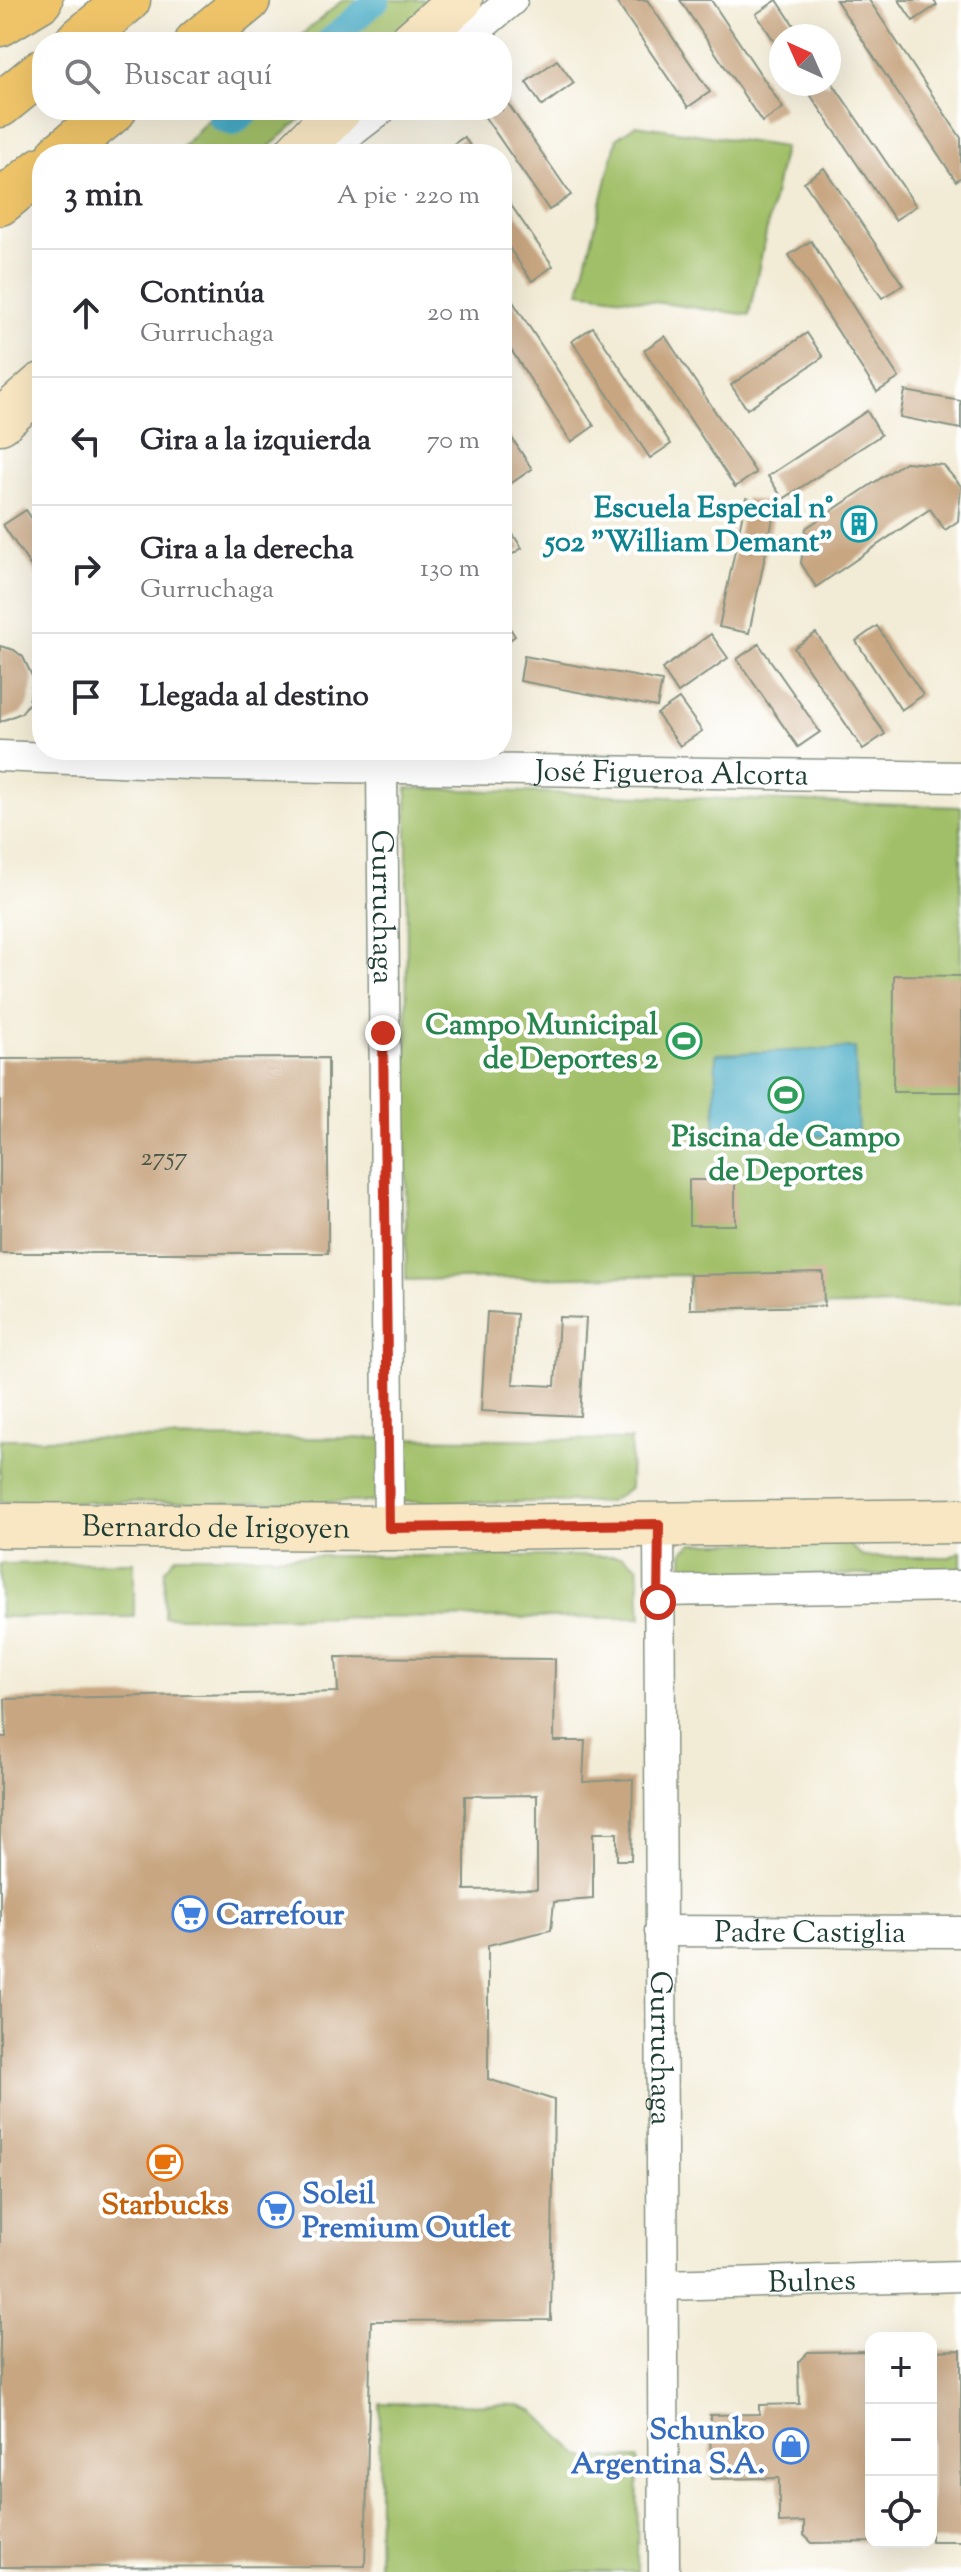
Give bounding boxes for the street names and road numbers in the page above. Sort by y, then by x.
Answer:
street label: José Figueroa Alcorta [533,751,809,799]
street label: Gurruchaga [359,830,403,985]
street label: Bernardo de Irigoyen [81,1507,351,1552]
street label: Padre Castiglia [714,1912,906,1956]
street label: Gurruchaga [637,1971,681,2126]
street label: Bulnes [767,2260,857,2306]

